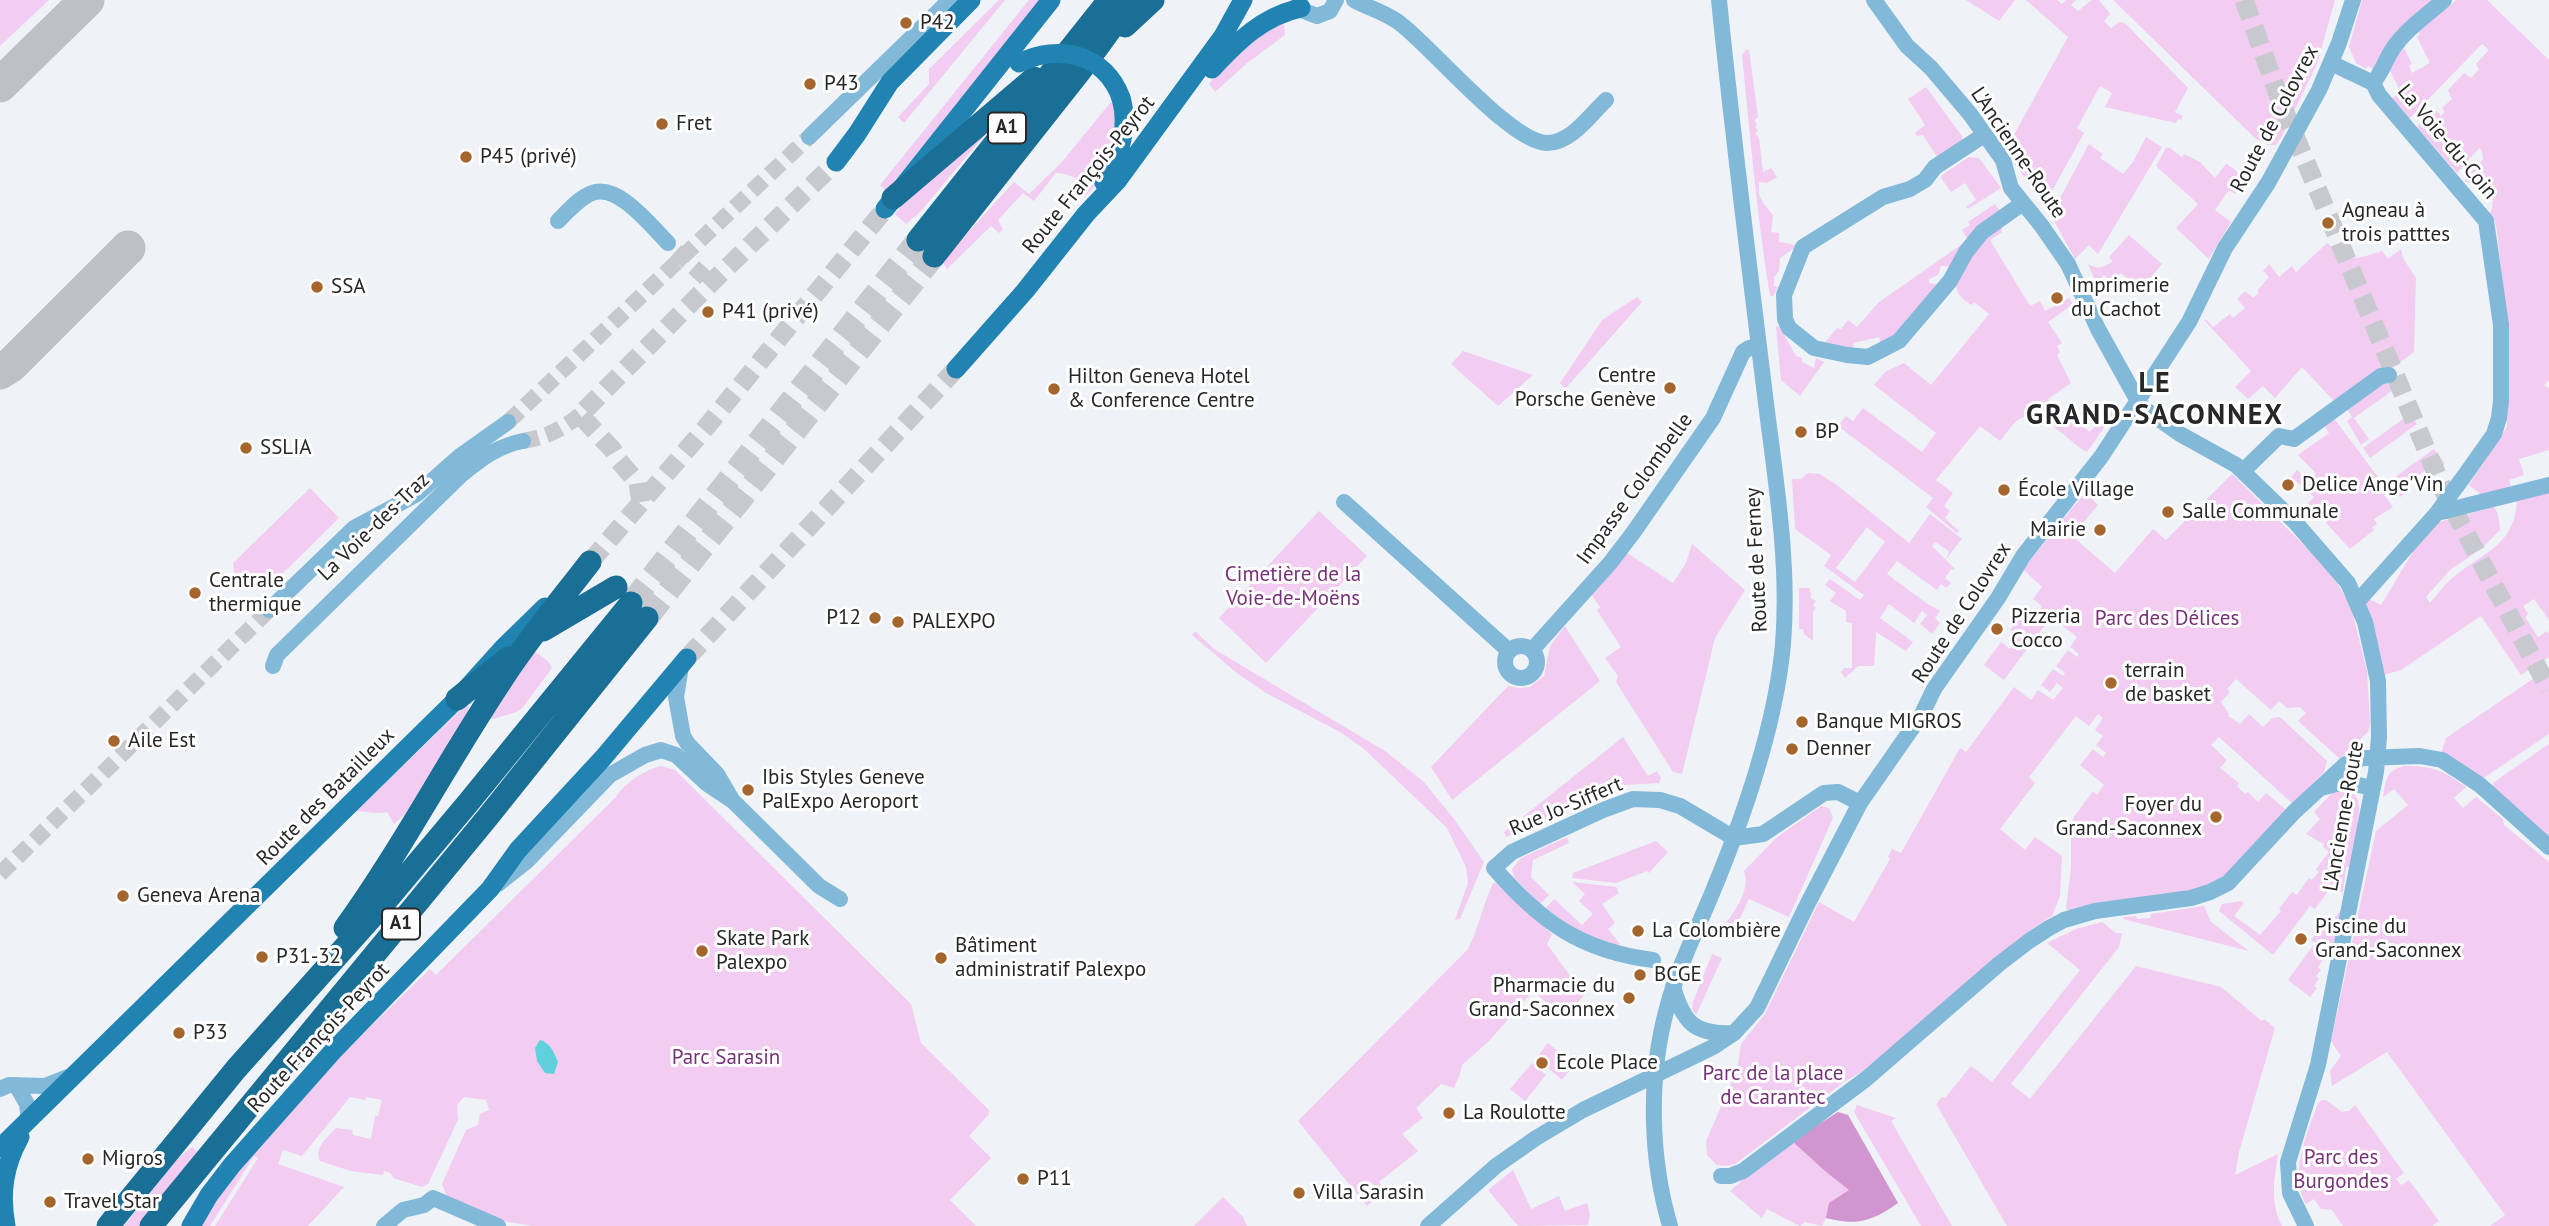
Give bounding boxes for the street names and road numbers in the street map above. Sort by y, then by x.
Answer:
street label: Route de Colovrex [2226,41,2324,197]
street label: La Voie-du-Coin [2392,79,2502,205]
street label: L'Ancienne-Route [1965,83,2071,223]
street label: Route François-Peyrot [1018,91,1160,259]
road number: A1 [988,112,1026,144]
street label: Impasse Colombelle [1572,408,1698,570]
street label: La Voie-des-Traz [313,467,435,587]
street label: Route de Ferney [1741,487,1773,633]
street label: Route de Colovrex [1907,538,2017,688]
street label: Route des Batailleux [252,723,400,871]
street label: L'Ancienne-Route [2318,739,2370,893]
street label: Rue Jo-Siffert [1506,772,1626,842]
road number: A1 [382,908,420,940]
street label: Route François-Peyrot [243,958,395,1118]

